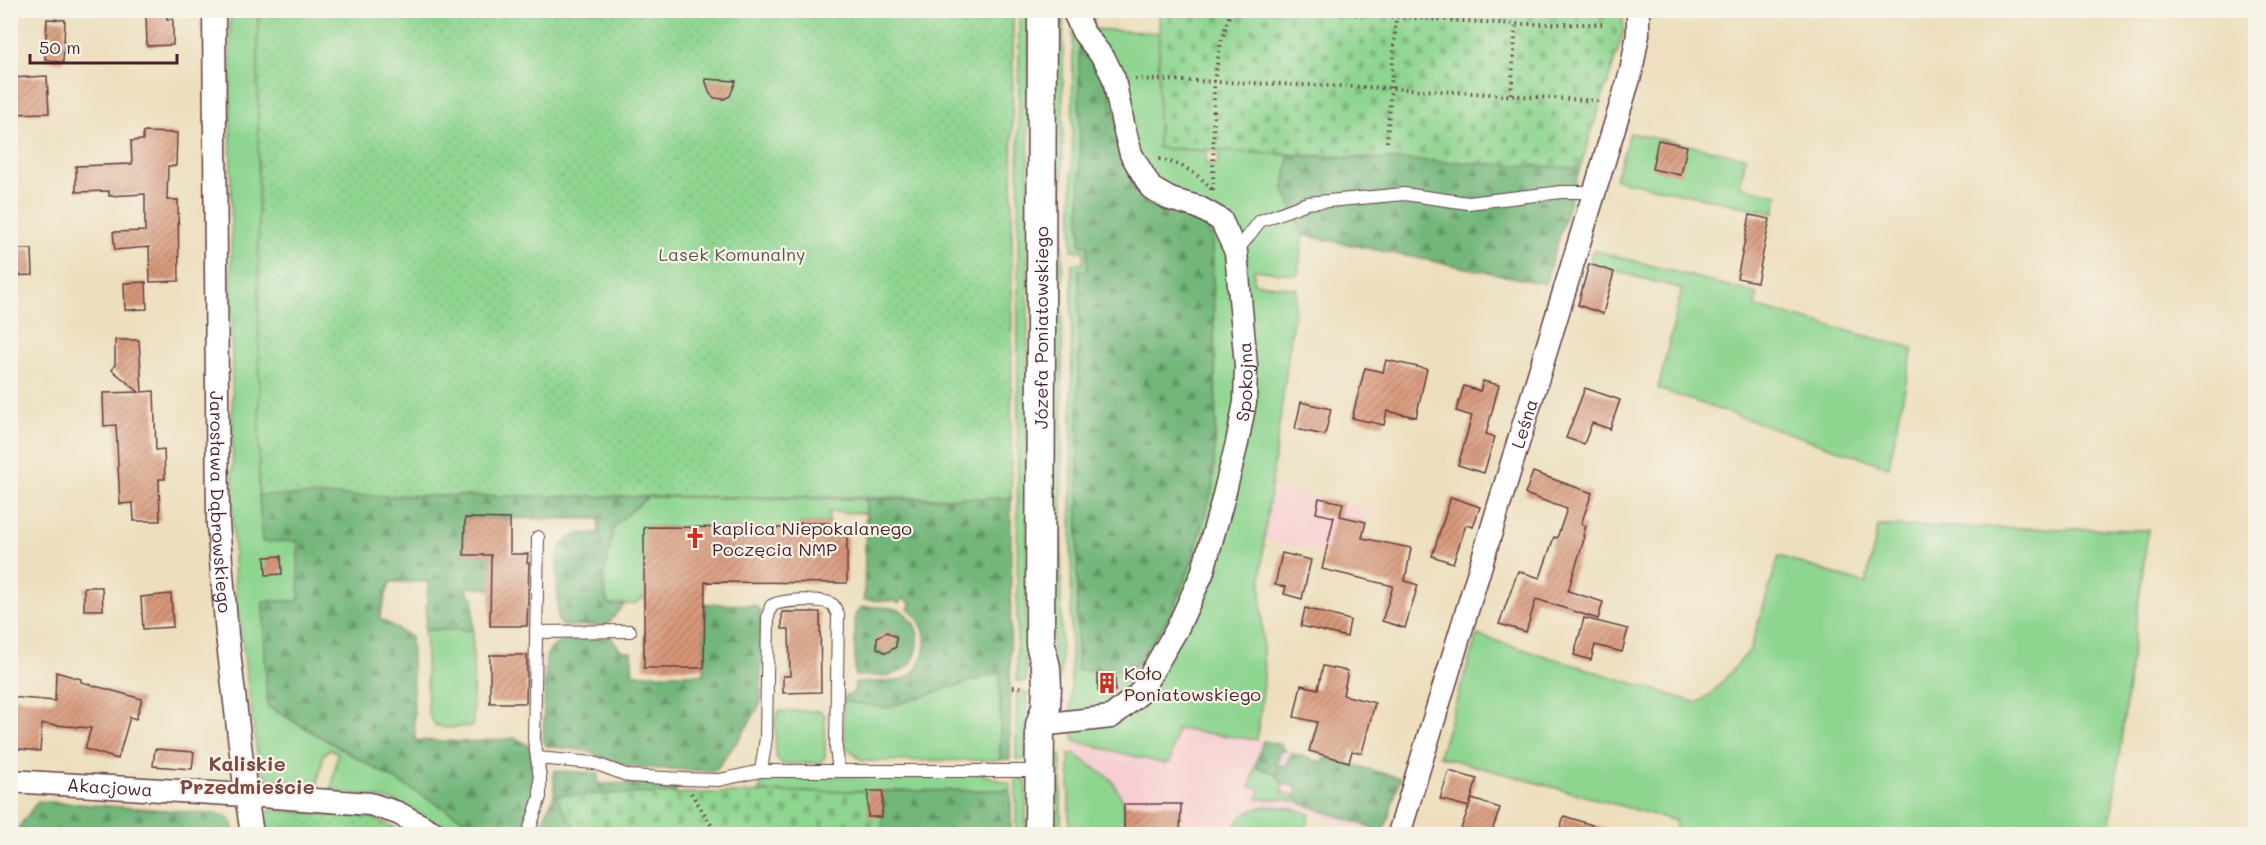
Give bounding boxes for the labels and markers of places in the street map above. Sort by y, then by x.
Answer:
place label: kaplica Niepokalanego Poczęcia NMP [712,516,912,561]
church icon: kaplica Niepokalanego Poczęcia NMP [683,526,707,550]
place label: Koło Poniatowskiego [1124,661,1261,706]
building icon: Koło Poniatowskiego [1095,671,1119,695]

